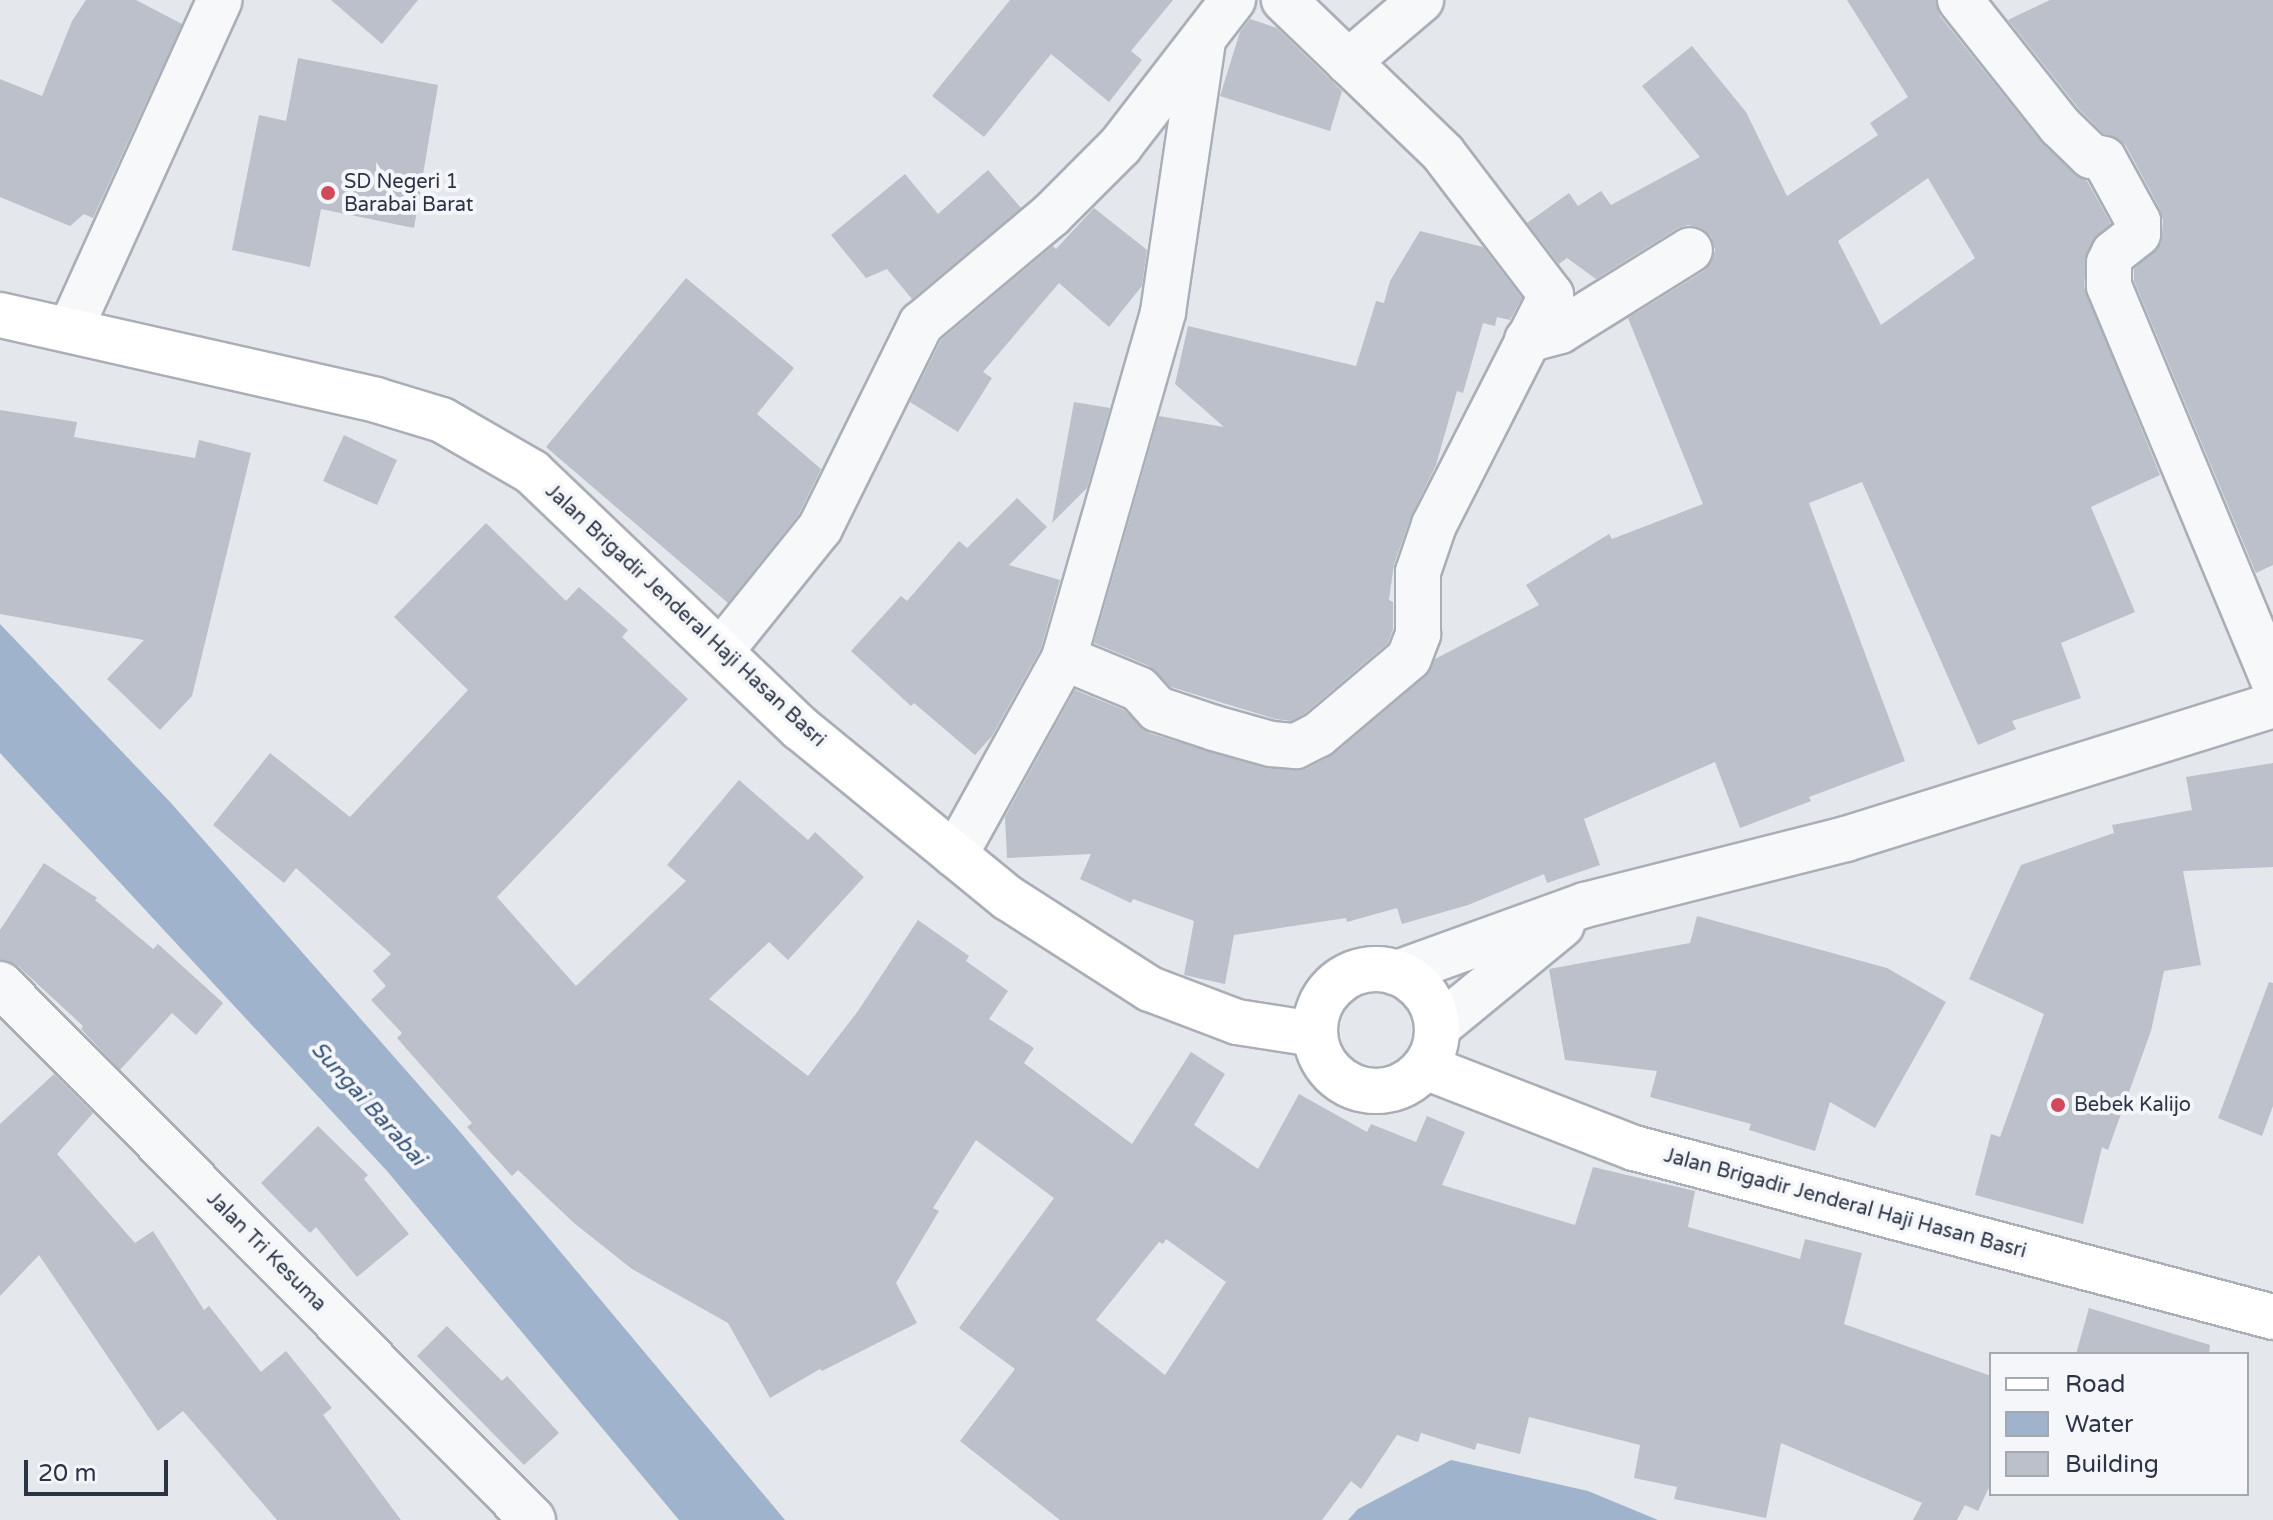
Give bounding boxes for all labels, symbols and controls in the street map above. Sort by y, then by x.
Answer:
place label: SD Negeri 1 Barabai Barat [344,170,473,217]
marker: SD Negeri 1 Barabai Barat [319,184,337,202]
street label: Jalan Brigadir Jenderal Haji Hasan Basri [540,480,830,752]
water label: Sungai Barabai [305,1037,431,1171]
place label: Bebek Kalijo [2074,1093,2191,1117]
marker: Bebek Kalijo [2049,1096,2067,1114]
street label: Jalan Brigadir Jenderal Haji Hasan Basri [1661,1144,2029,1264]
street label: Jalan Tri Kesuma [201,1187,331,1317]
legend [1989,1352,2249,1496]
text: Road [2065,1370,2125,1399]
text: Water [2065,1410,2133,1439]
scale bar [28,1444,172,1494]
text: Building [2065,1450,2159,1479]
text: 20 m [38,1459,96,1488]

